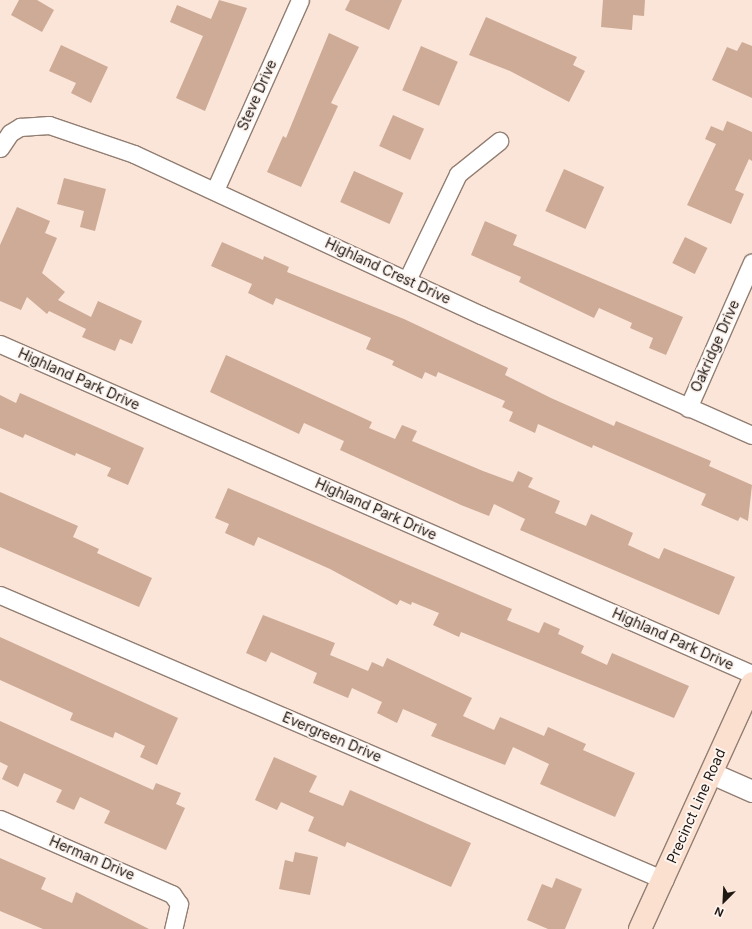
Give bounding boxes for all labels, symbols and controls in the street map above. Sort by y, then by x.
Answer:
street label: Steve Drive [234,57,280,133]
street label: Highland Crest Drive [322,234,454,308]
street label: Oakridge Drive [687,297,743,395]
street label: Highland Park Drive [16,345,142,413]
street label: Highland Park Drive [313,475,439,543]
street label: Highland Park Drive [610,605,736,673]
street label: Evergreen Drive [280,709,384,765]
street label: Precinct Line Road [663,746,729,866]
street label: Herman Drive [47,832,137,884]
north arrow [704,881,744,921]
text: N [712,904,726,920]

